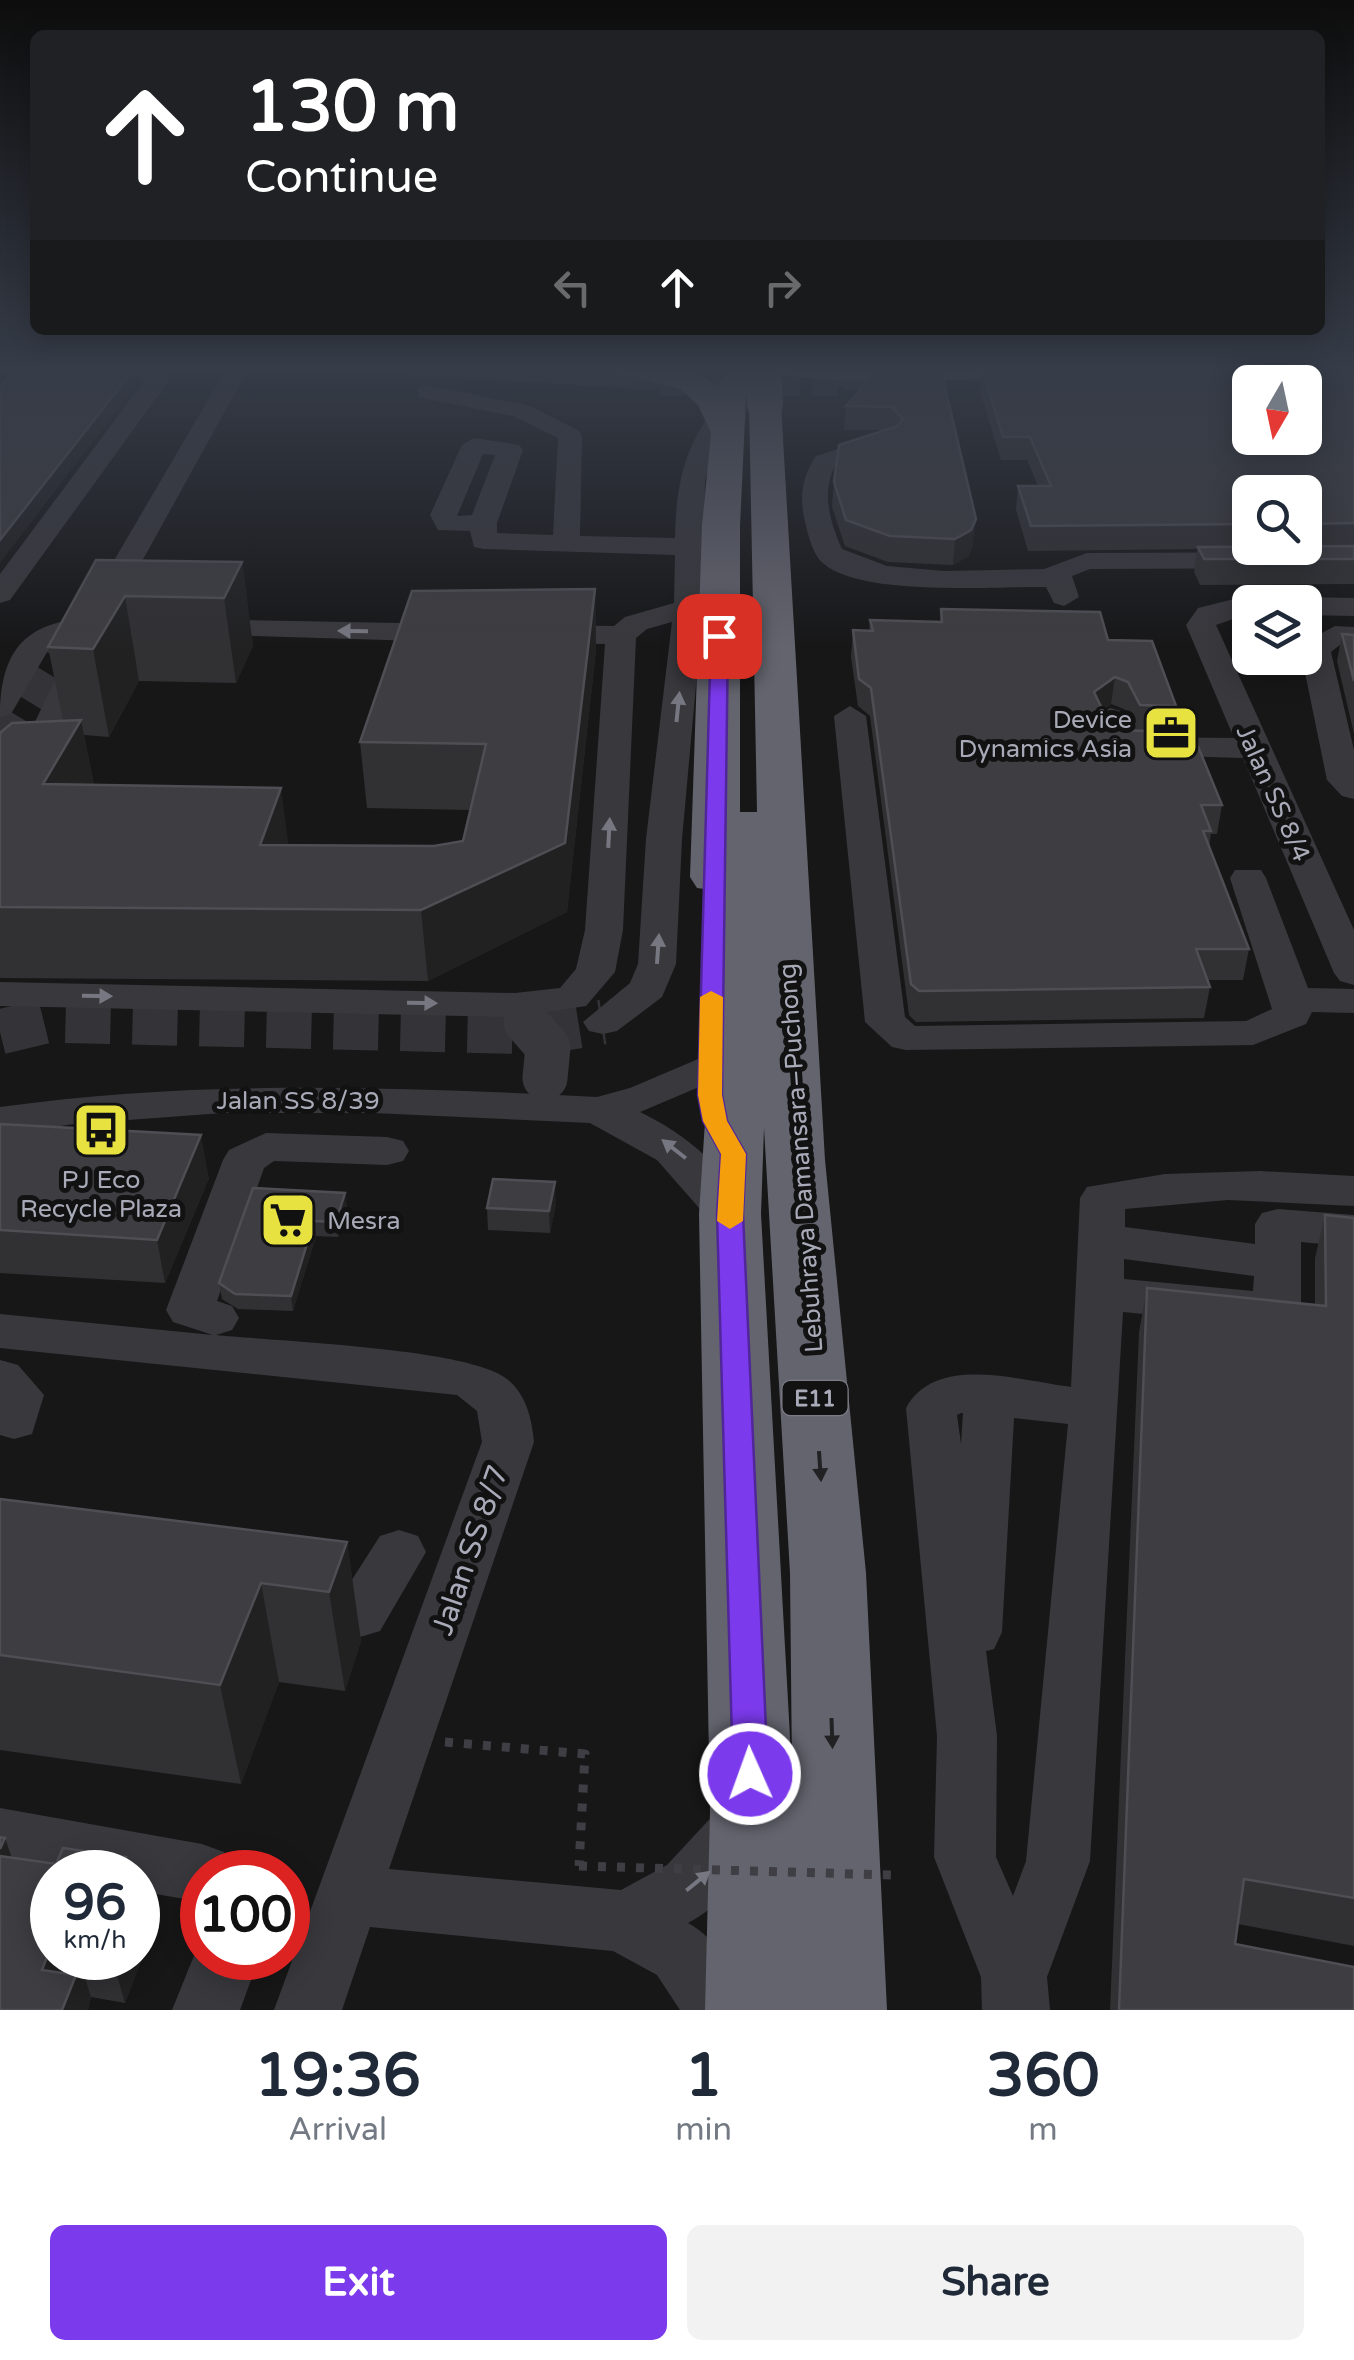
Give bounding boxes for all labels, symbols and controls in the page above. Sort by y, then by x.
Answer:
text: 130 m [245,66,459,150]
icon: ahead [80,70,210,200]
text: Continue [245,151,438,205]
icon: left [545,260,600,315]
icon: ahead [650,260,705,315]
icon: right [755,260,810,315]
north arrow [1232,365,1322,455]
map controls [1232,365,1322,675]
button: search [1232,475,1322,565]
button: layers [1232,585,1322,675]
pin [677,594,762,679]
icon: arrive [692,609,747,664]
one-way arrow [337,623,369,639]
one-way arrow [670,691,686,722]
office icon: Device Dynamics Asia [1141,703,1201,763]
place label: Device Dynamics Asia [959,705,1132,764]
street label: Jalan SS 8/4 [1230,721,1316,866]
one-way arrow [601,816,617,848]
one-way arrow [650,932,666,964]
street label: Lebuhraya Damansara–Puchong [772,962,830,1354]
one-way arrow [82,988,114,1004]
one-way arrow [407,996,439,1012]
street label: Jalan SS 8/39 [216,1086,380,1116]
bus stop icon: PJ Eco Recycle Plaza [71,1100,131,1160]
one-way arrow [661,1139,686,1160]
place label: PJ Eco Recycle Plaza [20,1165,182,1224]
supermarket icon: Mesra [258,1190,318,1250]
place label: Mesra [327,1206,401,1236]
road number: E11 [782,1381,848,1415]
one-way arrow [813,1451,829,1482]
street label: Jalan SS 8/7 [424,1460,517,1640]
one-way arrow [825,1718,841,1750]
position arrow [698,1722,802,1826]
speed limit sign: 100 [180,1850,310,1980]
one-way arrow [685,1871,711,1892]
text: 96 [64,1873,126,1933]
text: km/h [64,1925,126,1955]
text: 19:36 [254,2040,421,2112]
text: 1 [685,2040,722,2112]
text: 360 [986,2040,1100,2112]
text: Arrival [288,2111,387,2149]
text: min [675,2111,732,2149]
text: m [1028,2111,1058,2149]
button: Exit [50,2225,667,2340]
button: Share [687,2225,1304,2340]

